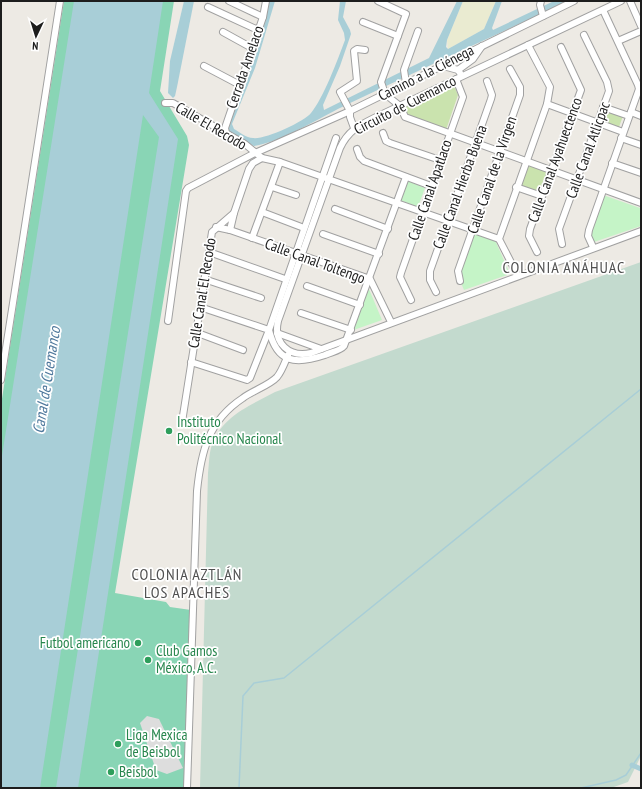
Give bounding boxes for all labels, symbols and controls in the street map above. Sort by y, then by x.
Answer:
north arrow [16,16,56,56]
street label: Cerrada Amelaco [222,23,268,111]
text: N [32,39,39,53]
street label: Camino a la Ciénega [375,40,477,105]
street label: Circuito de Cuemanco [350,71,459,138]
street label: Calle Canal Ayahuectenco [523,95,586,225]
street label: Calle El Recodo [172,97,250,154]
street label: Calle Canal Atlicpac [561,98,614,201]
street label: Calle Canal de la Virgen [463,114,520,236]
street label: Calle Canal Hierba Buena [428,122,491,251]
street label: Calle Canal Apatlaco [403,137,456,243]
street label: Calle Canal Toltengo [262,234,368,287]
street label: Calle Canal El Recodo [183,236,220,349]
district label: COLONIA ANÁHUAC [503,257,625,277]
water label: Canal de Cuemanco [28,324,64,435]
place label: Instituto Politécnico Nacional [177,412,282,448]
marker: Instituto Politécnico Nacional [164,426,174,436]
district label: COLONIA AZTLÁN LOS APACHES [132,564,242,602]
place label: Futbol americano [40,633,130,652]
marker: Futbol americano [133,638,143,648]
place label: Club Gamos México, A.C. [156,641,217,677]
marker: Club Gamos México, A.C. [143,655,153,665]
place label: Liga Mexica de Beisbol [126,725,187,761]
marker: Liga Mexica de Beisbol [113,739,123,749]
place label: Beisbol [119,762,158,781]
marker: Beisbol [106,767,116,777]

